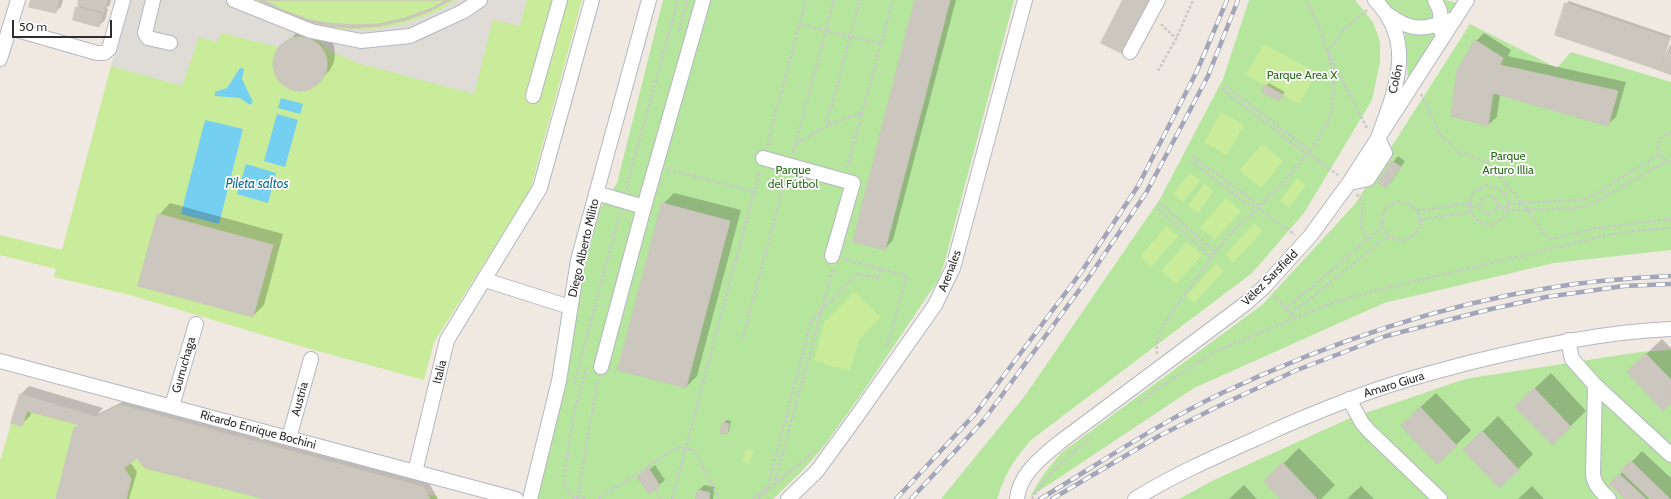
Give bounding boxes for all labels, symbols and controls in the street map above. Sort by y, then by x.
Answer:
scale bar [14,12,114,38]
text: 50 m [19,19,47,34]
street label: Colón [1386,63,1406,95]
park label: Parque Area X [1267,68,1337,82]
park label: Parque Arturo Illia [1482,149,1534,177]
park label: Parque del Fútbol [768,163,818,191]
water label: Pileta saltos [226,176,288,192]
street label: Diego Alberto Milito [566,197,602,299]
street label: Vélez Sarsfield [1239,247,1301,309]
street label: Arenales [935,248,965,294]
street label: Gurruchaga [169,335,199,395]
street label: Italia [430,359,450,385]
street label: Amaro Giura [1362,369,1426,401]
street label: Austria [289,380,311,418]
street label: Ricardo Enrique Bochini [198,408,318,452]

